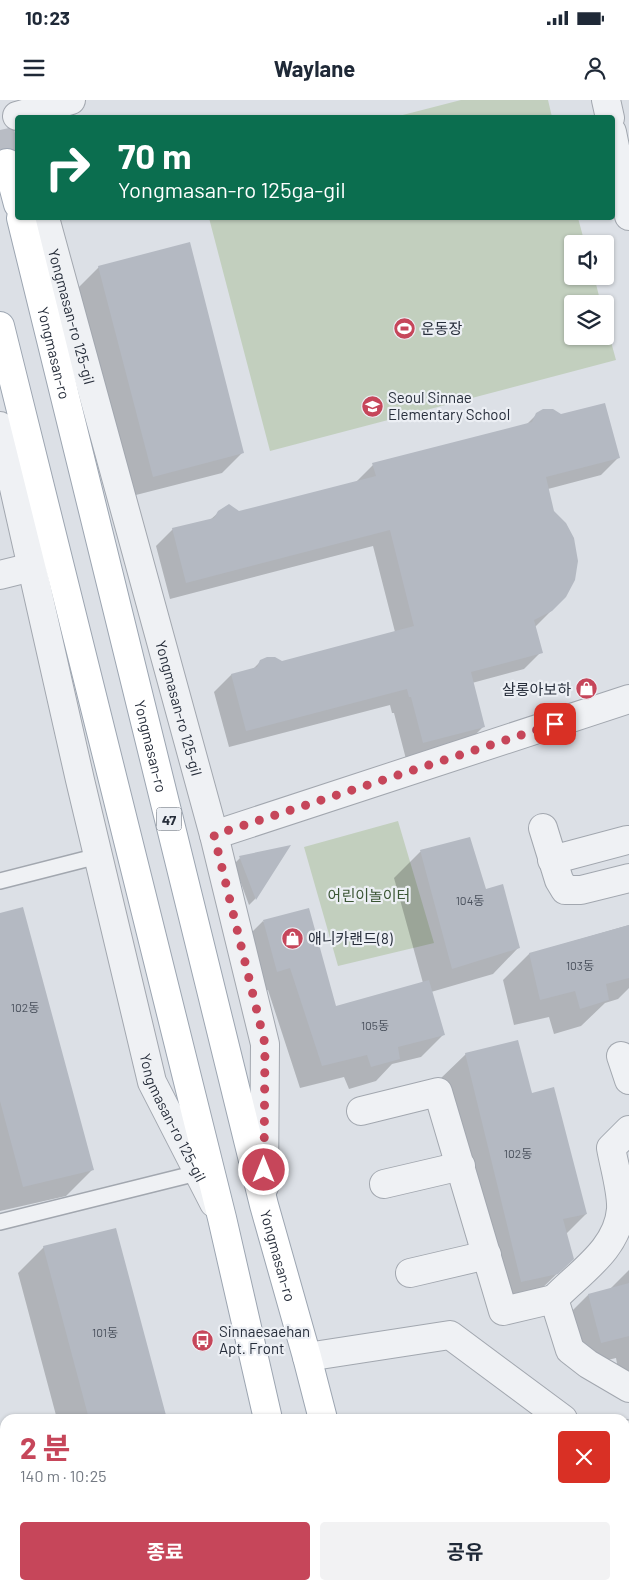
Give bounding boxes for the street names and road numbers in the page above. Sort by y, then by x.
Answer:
street label: Yongmasan-ro 125-gil [45,247,99,387]
street label: Yongmasan-ro [34,305,74,401]
street label: Yongmasan-ro 125-gil [152,638,206,778]
street label: Yongmasan-ro [131,698,171,794]
road number: 47 [156,808,182,831]
street label: Yongmasan-ro 125-gil [136,1052,210,1184]
street label: Yongmasan-ro [257,1208,300,1303]

